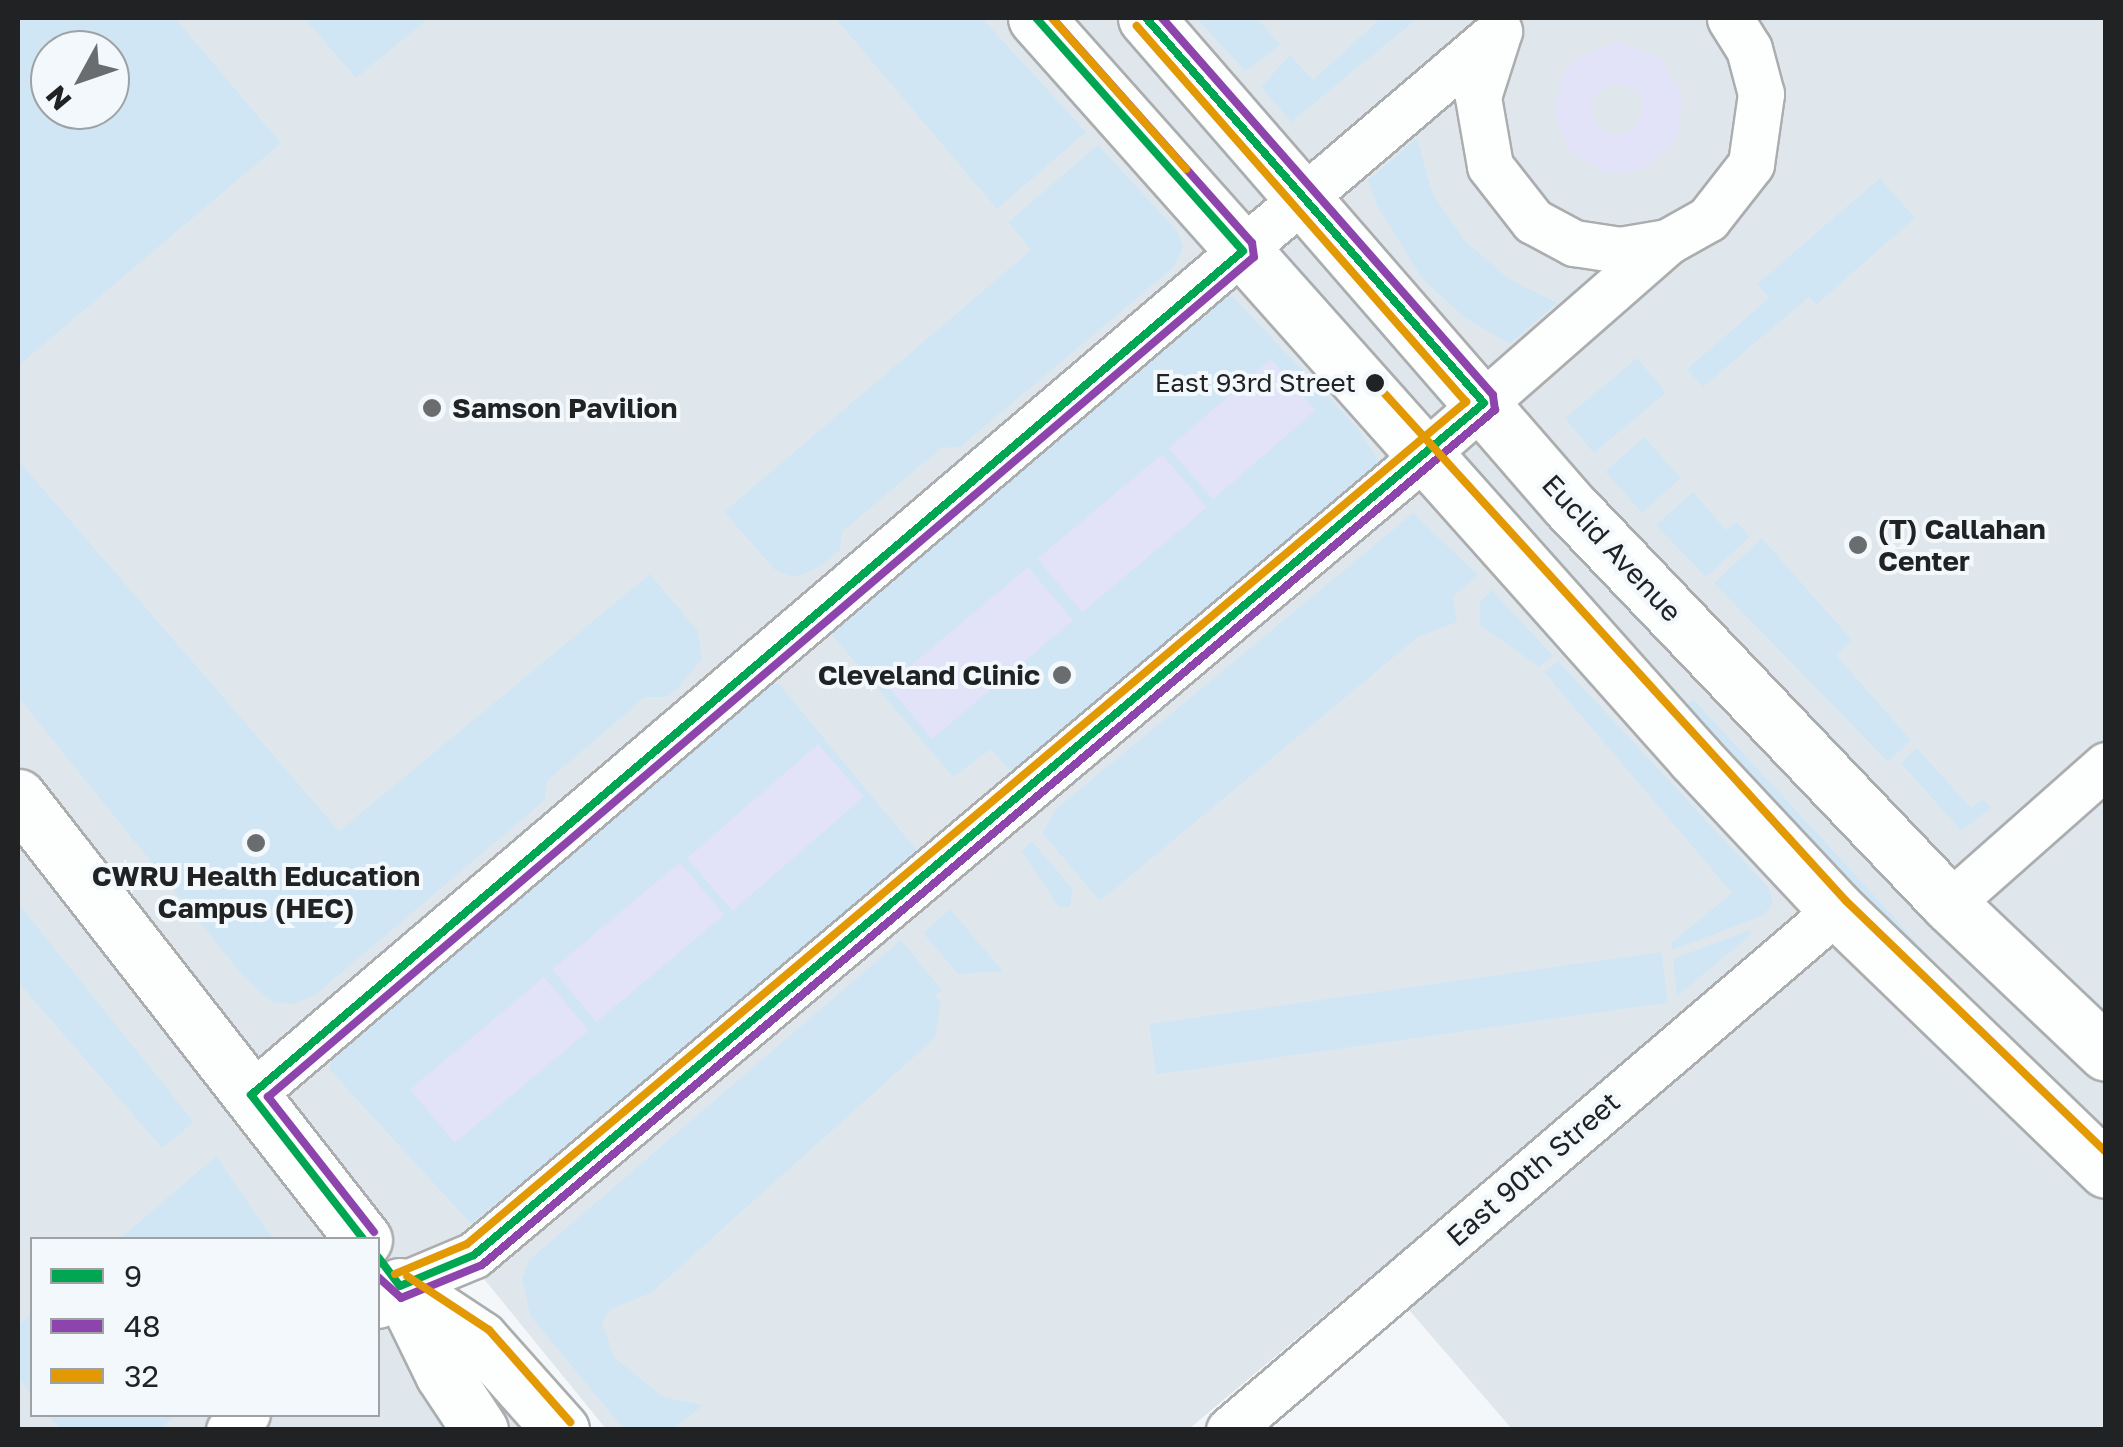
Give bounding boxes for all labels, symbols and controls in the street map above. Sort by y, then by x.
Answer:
north arrow [30,30,130,130]
text: N [39,80,78,117]
place label: East 93rd Street [1155,367,1356,399]
marker: East 93rd Street [1365,373,1385,393]
place label: Samson Pavilion [452,391,677,425]
marker: Samson Pavilion [421,397,443,419]
street label: Euclid Avenue [1535,468,1689,628]
place label: (T) Callahan Center [1878,512,2046,578]
marker: (T) Callahan Center [1847,534,1869,556]
place label: Cleveland Clinic [818,658,1040,692]
marker: Cleveland Clinic [1049,662,1075,688]
marker: CWRU Health Education Campus (HEC) [245,832,267,854]
place label: CWRU Health Education Campus (HEC) [92,859,420,925]
street label: East 90th Street [1440,1085,1626,1253]
legend [30,1237,380,1417]
text: 9 [124,1258,142,1294]
text: 48 [124,1308,161,1344]
text: 32 [124,1358,159,1394]

